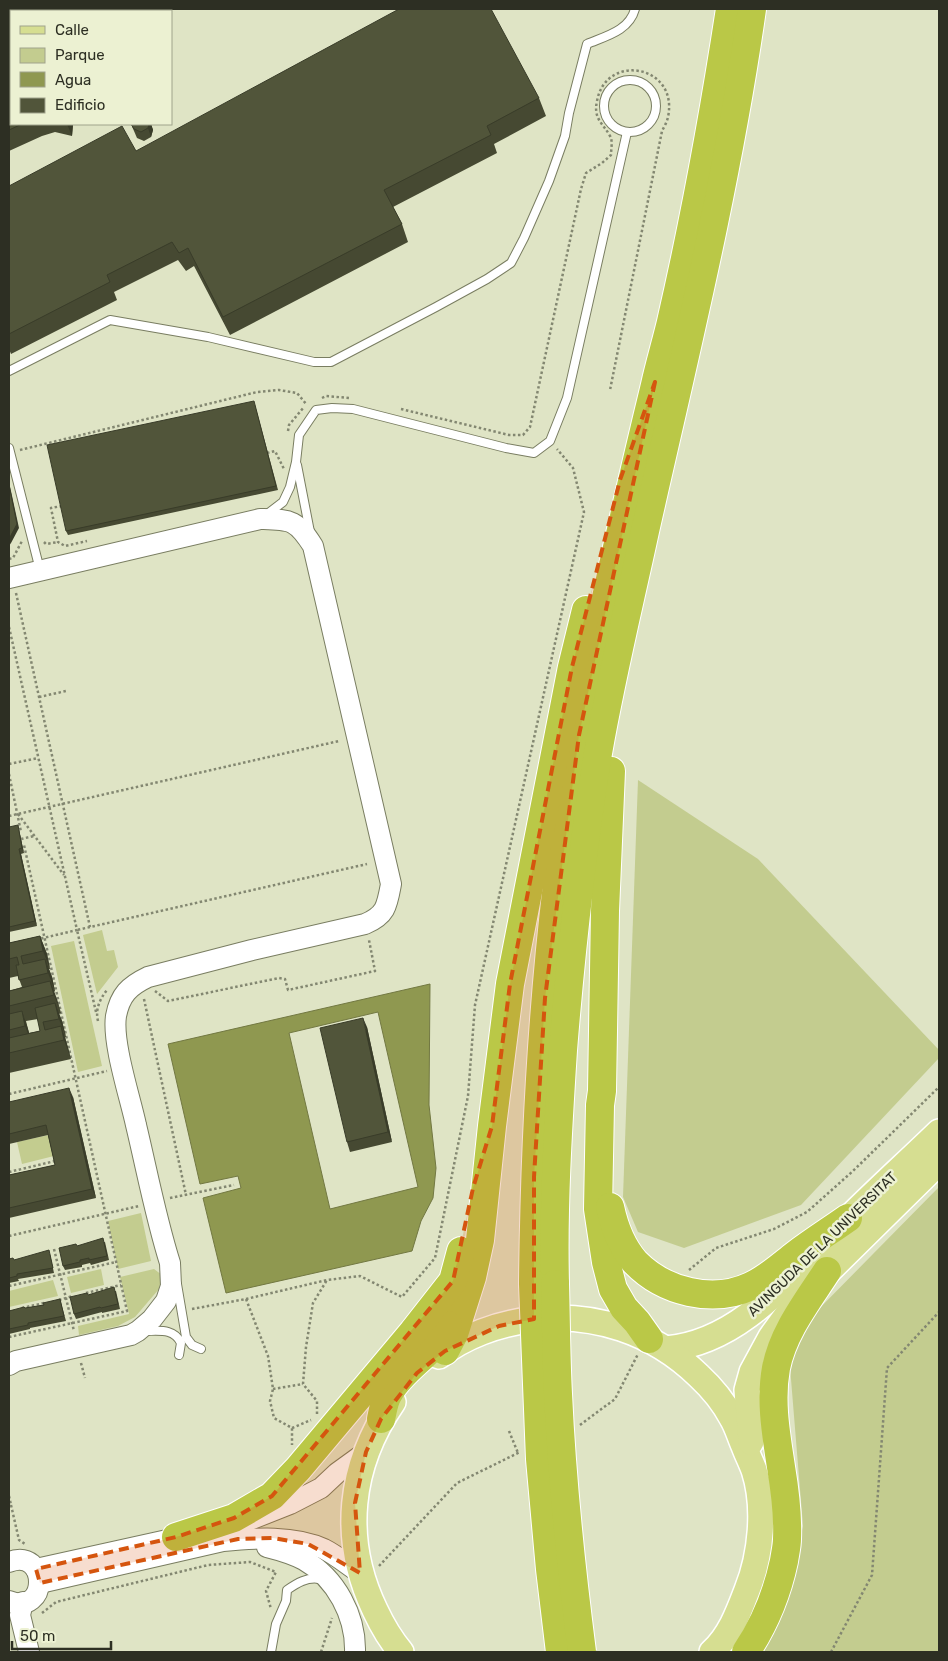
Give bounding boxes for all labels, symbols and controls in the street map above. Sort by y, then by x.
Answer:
legend [10,10,172,125]
text: Calle [55,21,89,39]
text: Parque [55,46,105,64]
text: Agua [55,71,91,89]
text: Edificio [55,96,105,114]
street label: AVINGUDA DE LA UNIVERSITAT [744,1168,900,1320]
scale bar [12,1618,111,1650]
text: 50 m [20,1627,55,1645]

